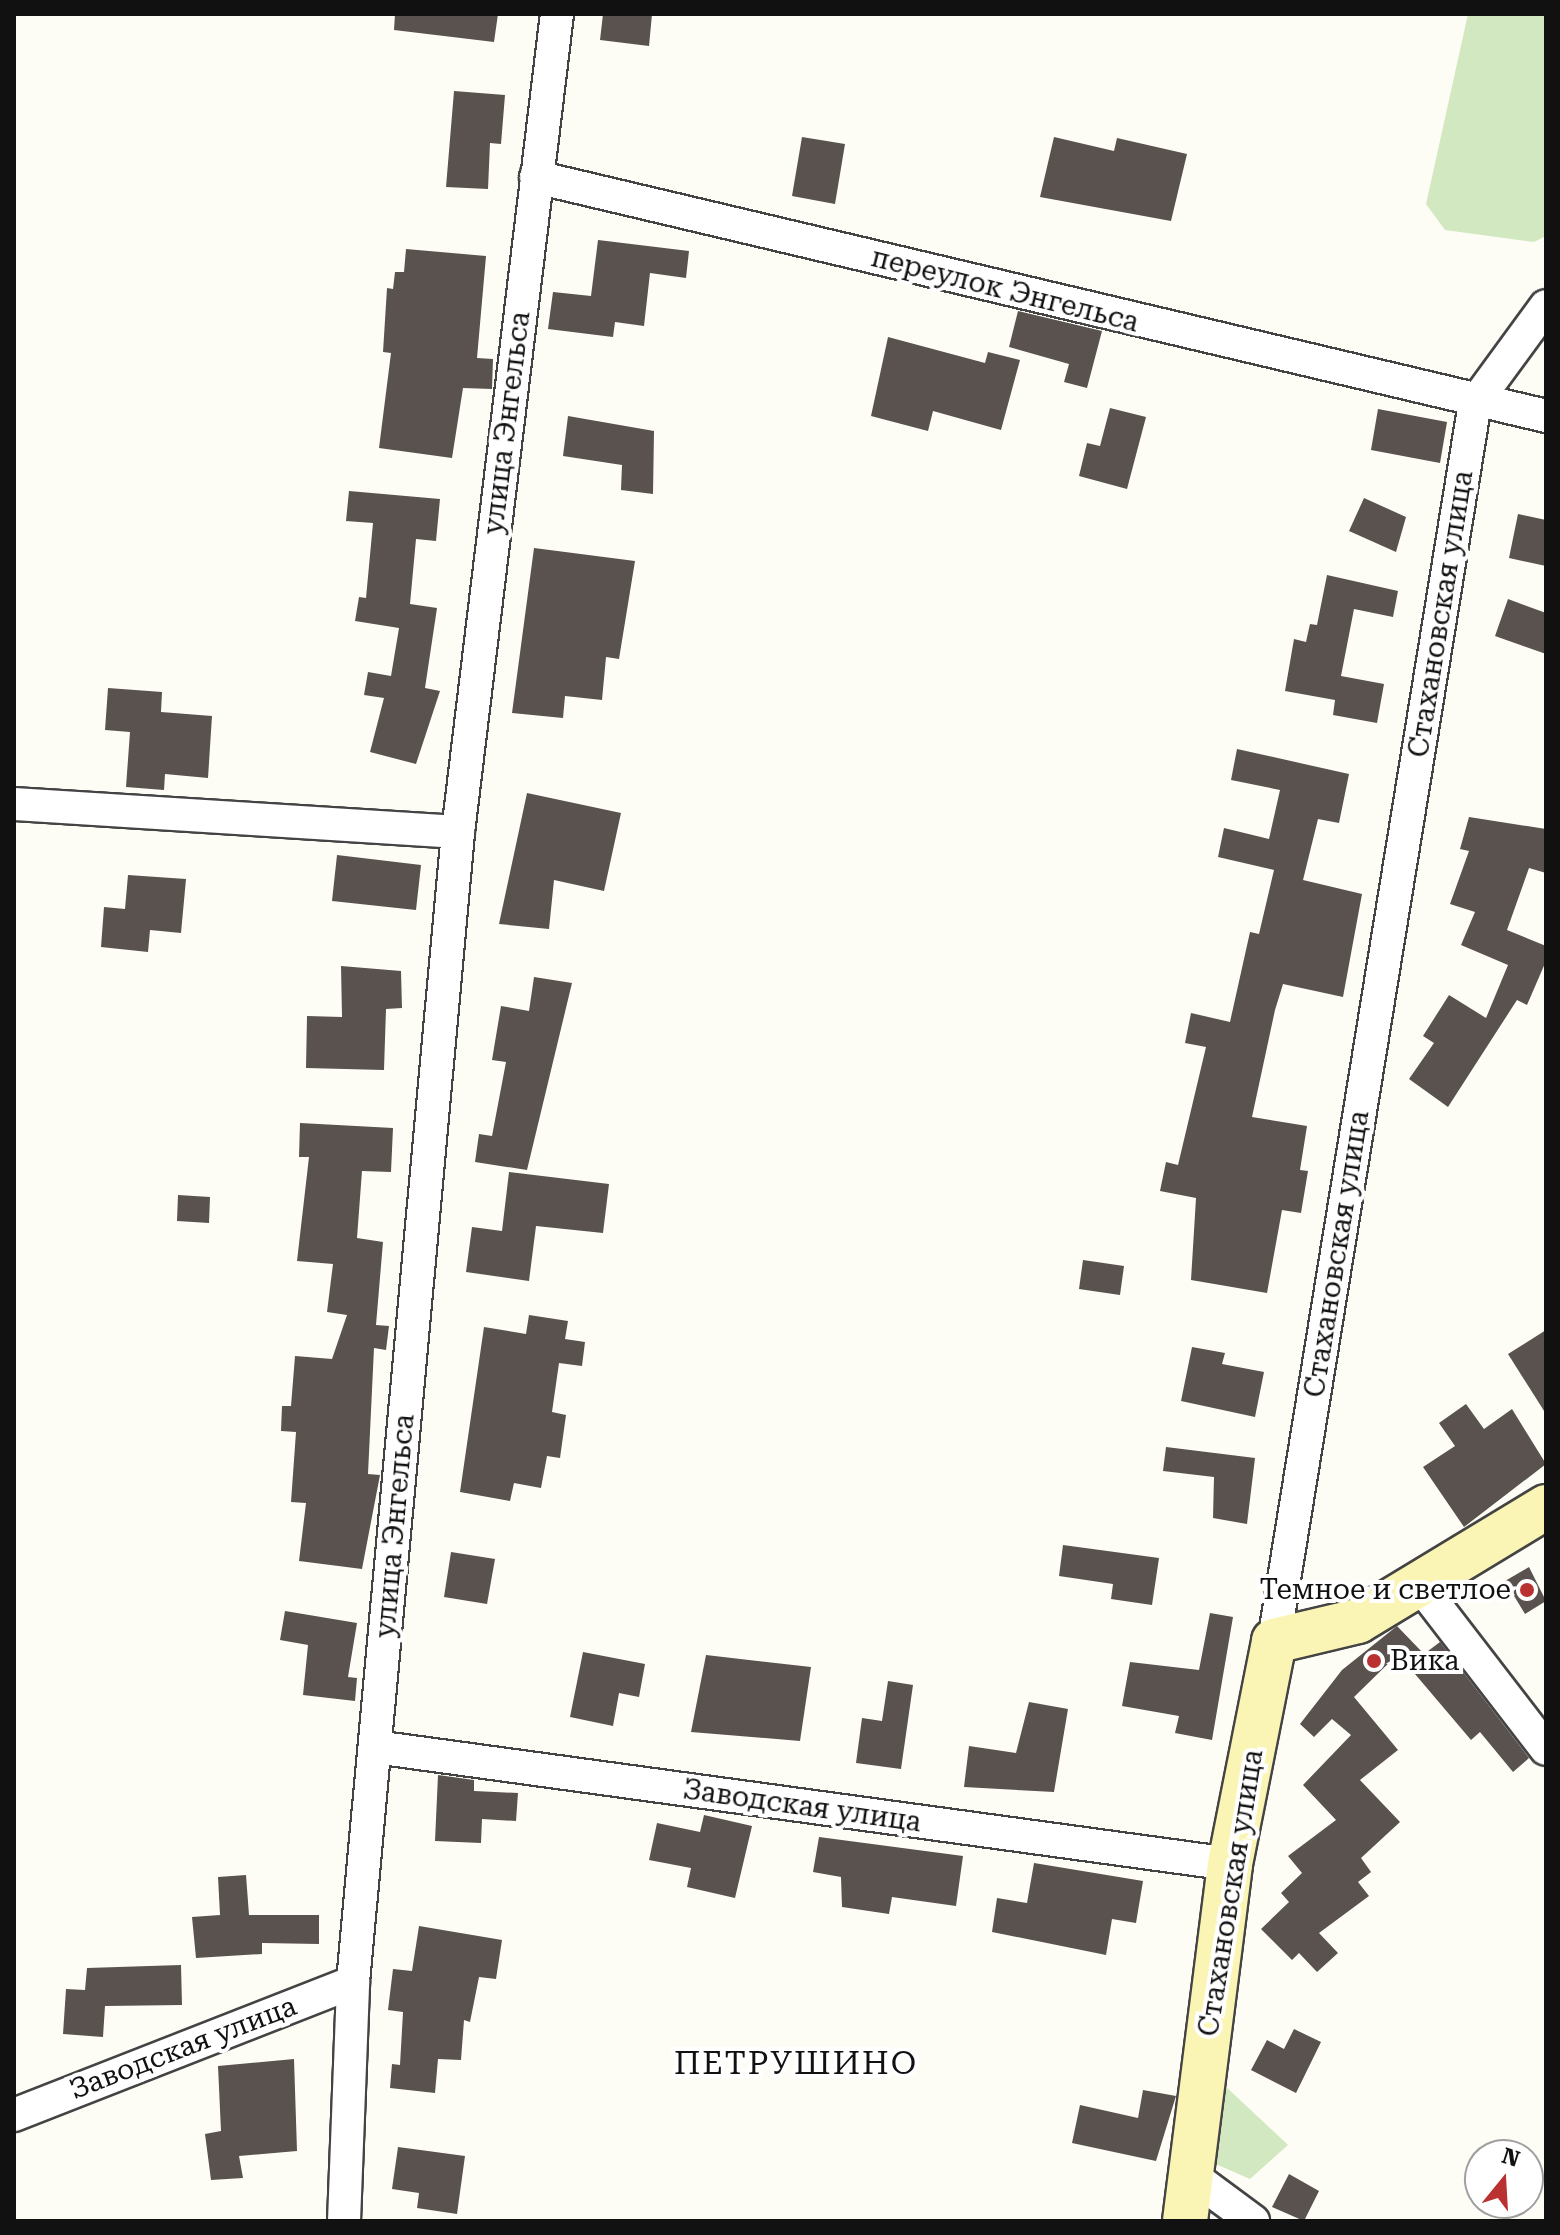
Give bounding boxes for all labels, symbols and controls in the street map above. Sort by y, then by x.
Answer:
street label: переулок Энгельса [868,240,1142,340]
street label: улица Энгельса [477,309,537,537]
street label: Стахановская улица [1402,468,1480,760]
street label: Стахановская улица [1298,1108,1376,1400]
street label: улица Энгельса [368,1413,422,1639]
place label: Темное и светлое [1260,1573,1511,1607]
marker: Темное и светлое [1518,1581,1536,1599]
place label: Вика [1390,1644,1459,1678]
marker: Вика [1365,1652,1383,1670]
street label: Стахановская улица [1192,1747,1270,2039]
street label: Заводская улица [681,1773,923,1839]
street label: Заводская улица [65,1989,301,2107]
district label: ПЕТРУШИНО [674,2044,918,2082]
north arrow [1464,2139,1544,2219]
text: N [1499,2143,1523,2172]

